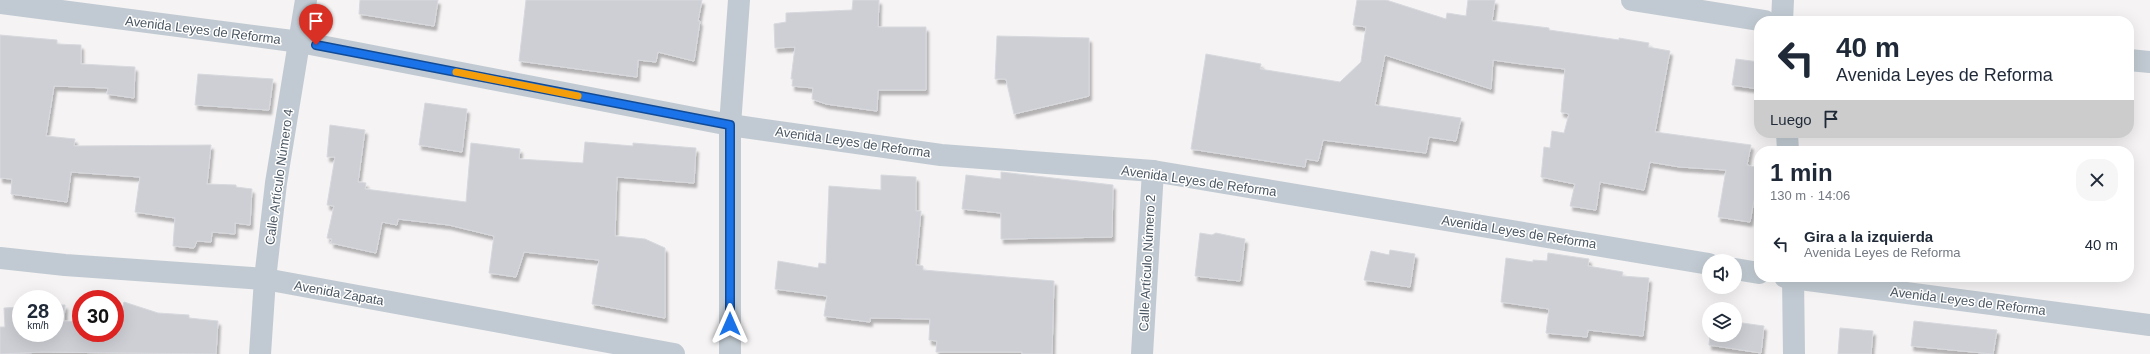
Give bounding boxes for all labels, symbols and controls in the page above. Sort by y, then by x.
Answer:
pin [299,4,333,45]
icon: arrive [305,10,327,32]
street label: Avenida Leyes de Reforma [124,13,282,47]
icon: left [1770,32,1822,84]
text: 40 m [1836,32,1900,63]
text: Avenida Leyes de Reforma [1836,65,2053,85]
street label: Calle Artículo Número 4 [262,108,296,246]
icon: arrive [1820,108,1842,130]
text: Luego [1770,111,1812,128]
street label: Avenida Leyes de Reforma [774,124,932,160]
text: 1 min [1770,159,1833,186]
button: close [2076,159,2118,201]
street label: Avenida Leyes de Reforma [1120,163,1278,199]
text: 130 m · 14:06 [1770,188,1850,203]
street label: Calle Artículo Número 2 [1136,194,1158,332]
street label: Avenida Leyes de Reforma [1441,212,1598,252]
text: Gira a la izquierda [1804,228,1933,245]
icon: left [1770,233,1792,255]
text: 40 m [2085,236,2118,253]
text: Avenida Leyes de Reforma [1804,245,1961,260]
map controls [1702,254,1742,342]
button: sound [1702,254,1742,294]
street label: Avenida Zapata [293,278,386,308]
street label: Avenida Leyes de Reforma [1889,284,2047,318]
speed limit sign: 30 [72,290,124,342]
text: 28 [27,300,49,322]
button: layers [1702,302,1742,342]
position arrow [709,303,751,345]
text: km/h [27,320,49,331]

